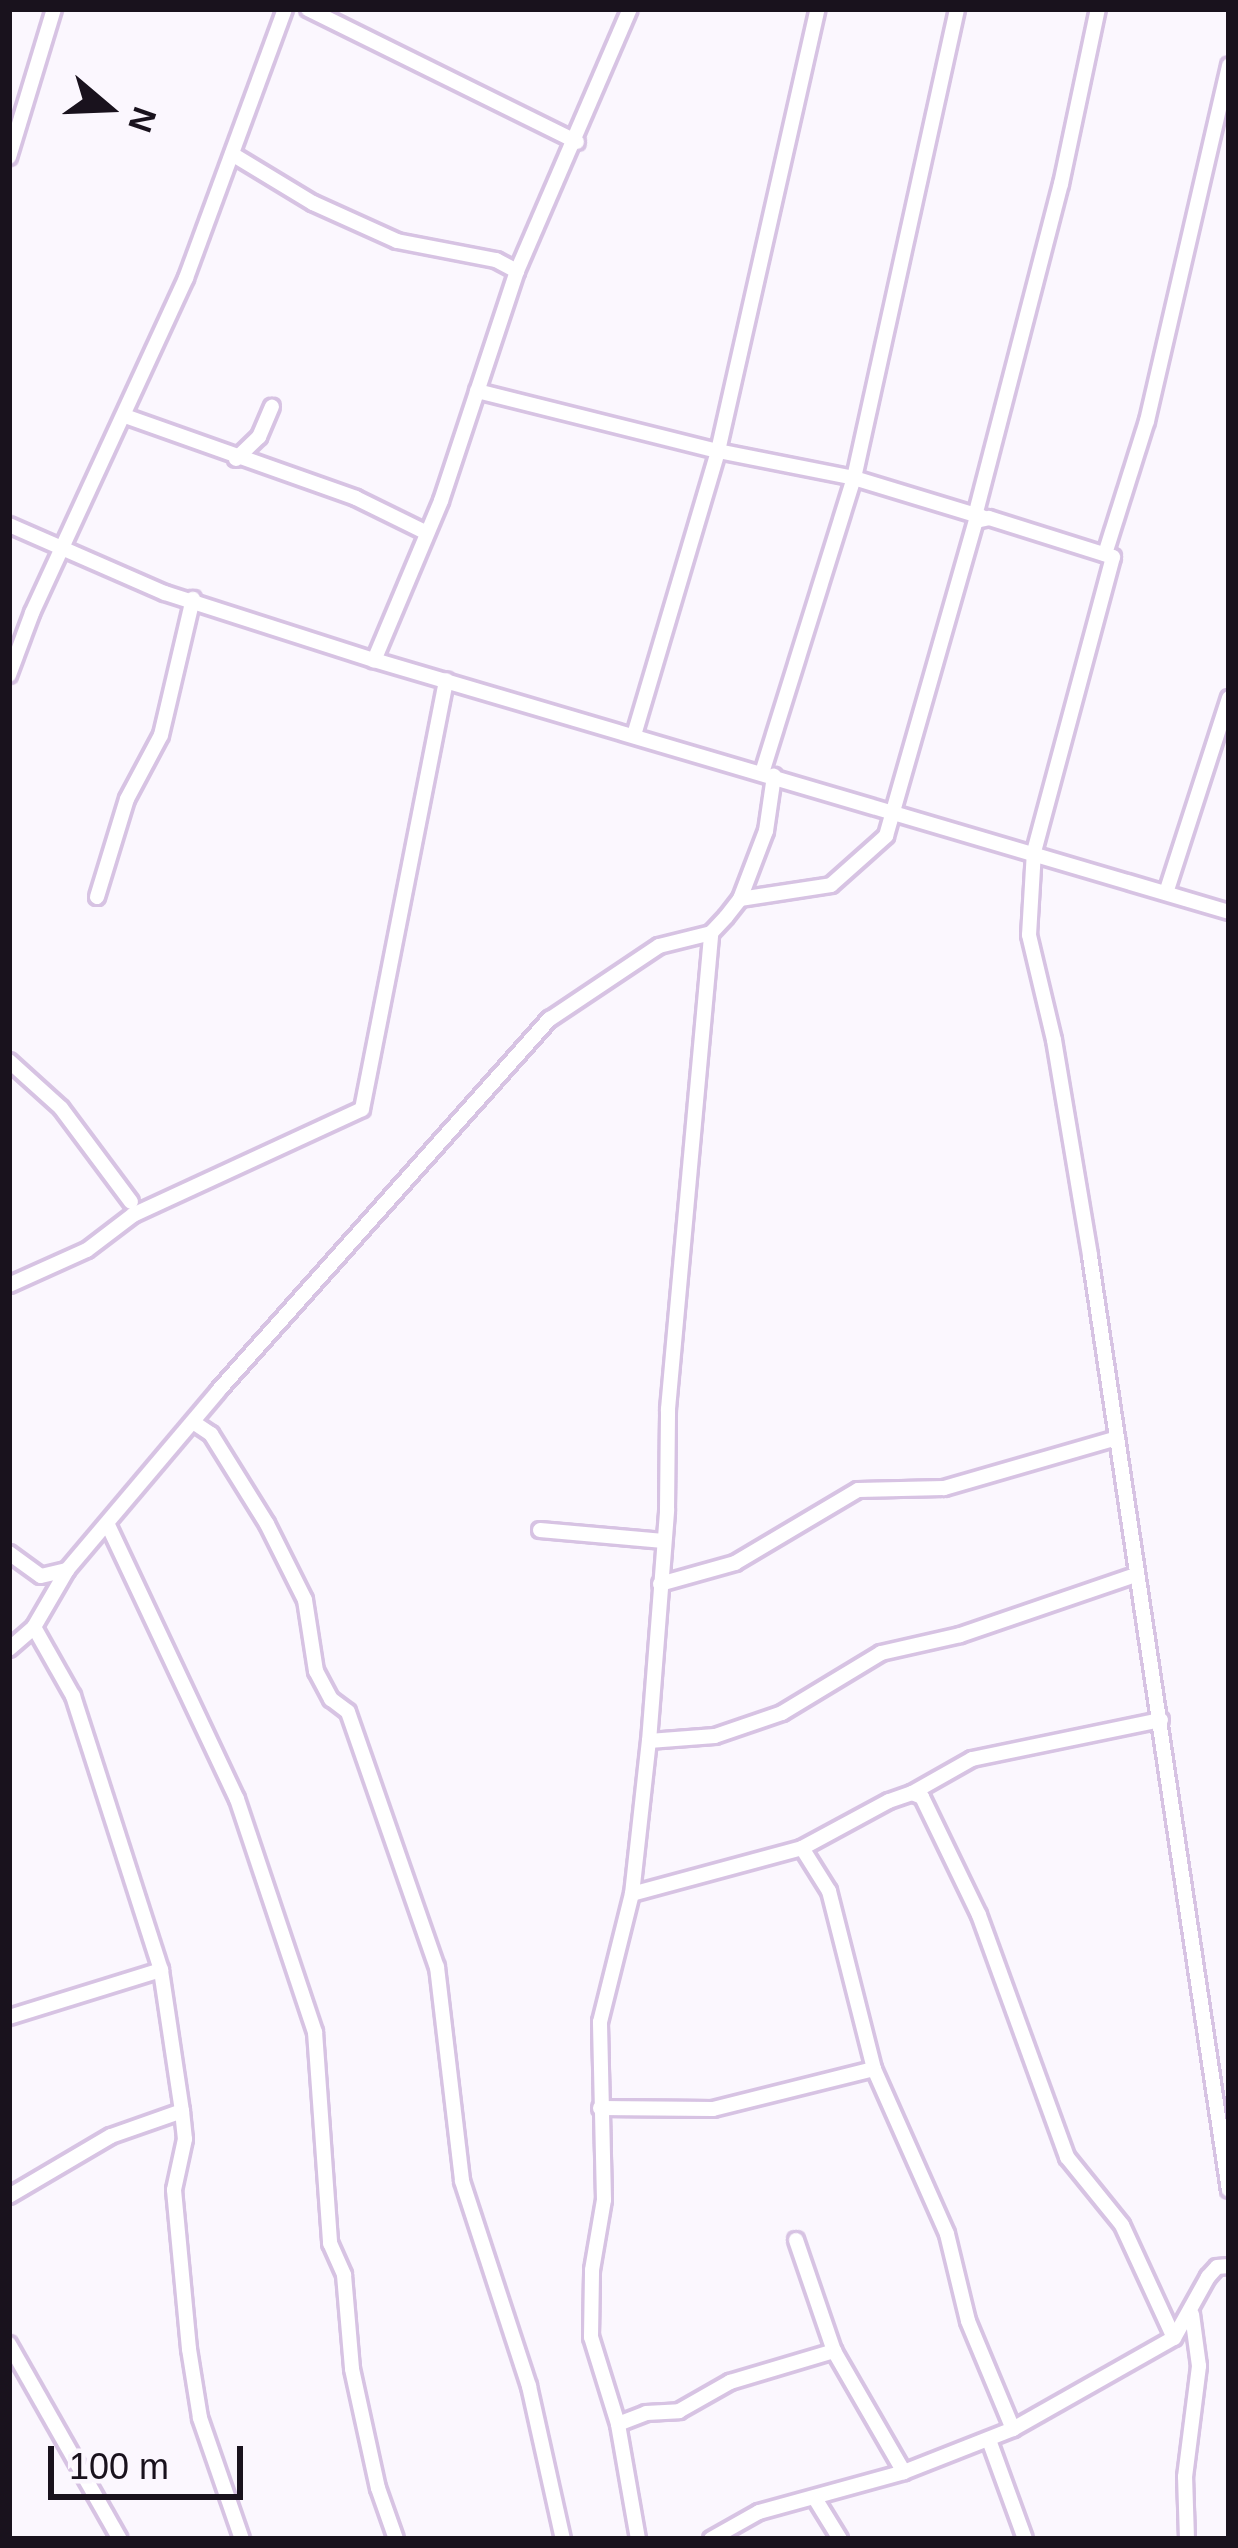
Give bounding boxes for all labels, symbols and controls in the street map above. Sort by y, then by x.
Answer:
north arrow [48,48,168,168]
text: N [121,103,164,137]
scale bar [54,2422,249,2496]
text: 100 m [69,2446,169,2487]

